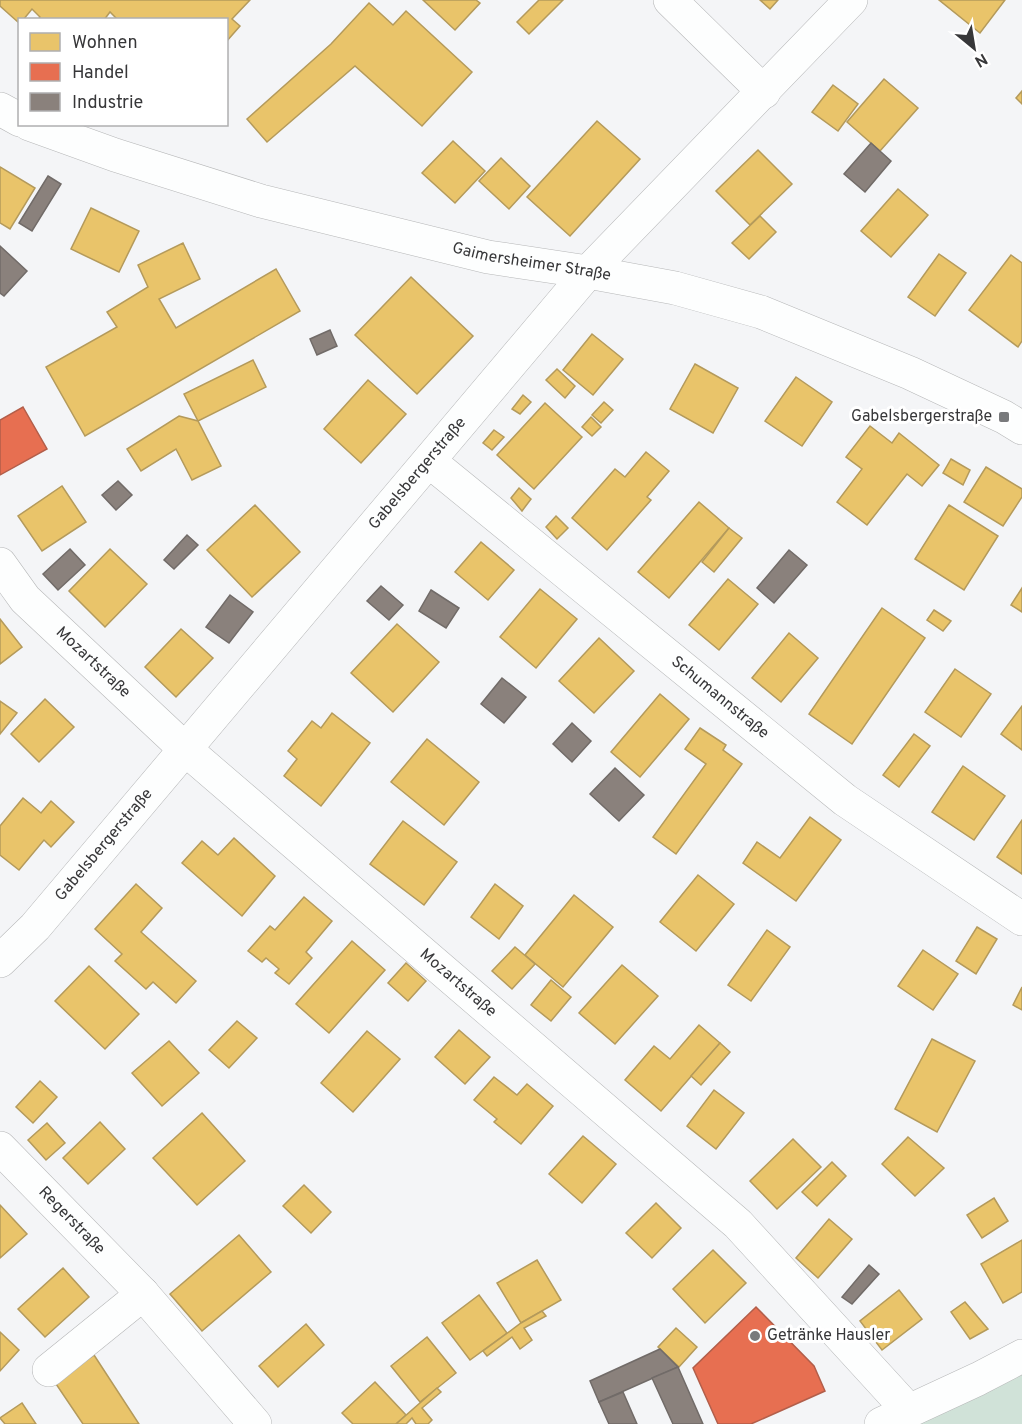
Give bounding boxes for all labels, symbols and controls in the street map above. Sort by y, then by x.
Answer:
legend [18,18,228,126]
north arrow [944,18,1004,78]
text: Wohnen [72,32,138,55]
text: N [971,48,990,71]
text: Handel [72,62,129,85]
text: Industrie [72,92,143,115]
street label: Gaimersheimer Straße [450,238,612,286]
place label: Gabelsbergerstraße [851,407,992,427]
marker: Gabelsbergerstraße [997,410,1011,424]
street label: Gabelsbergerstraße [364,413,471,534]
street label: Mozartstraße [51,623,134,702]
street label: Schumannstraße [667,652,773,744]
street label: Gabelsbergerstraße [51,785,157,905]
street label: Mozartstraße [415,945,501,1022]
street label: Regerstraße [34,1183,109,1259]
place label: Getränke Hausler [767,1326,890,1346]
marker: Getränke Hausler [748,1329,762,1343]

